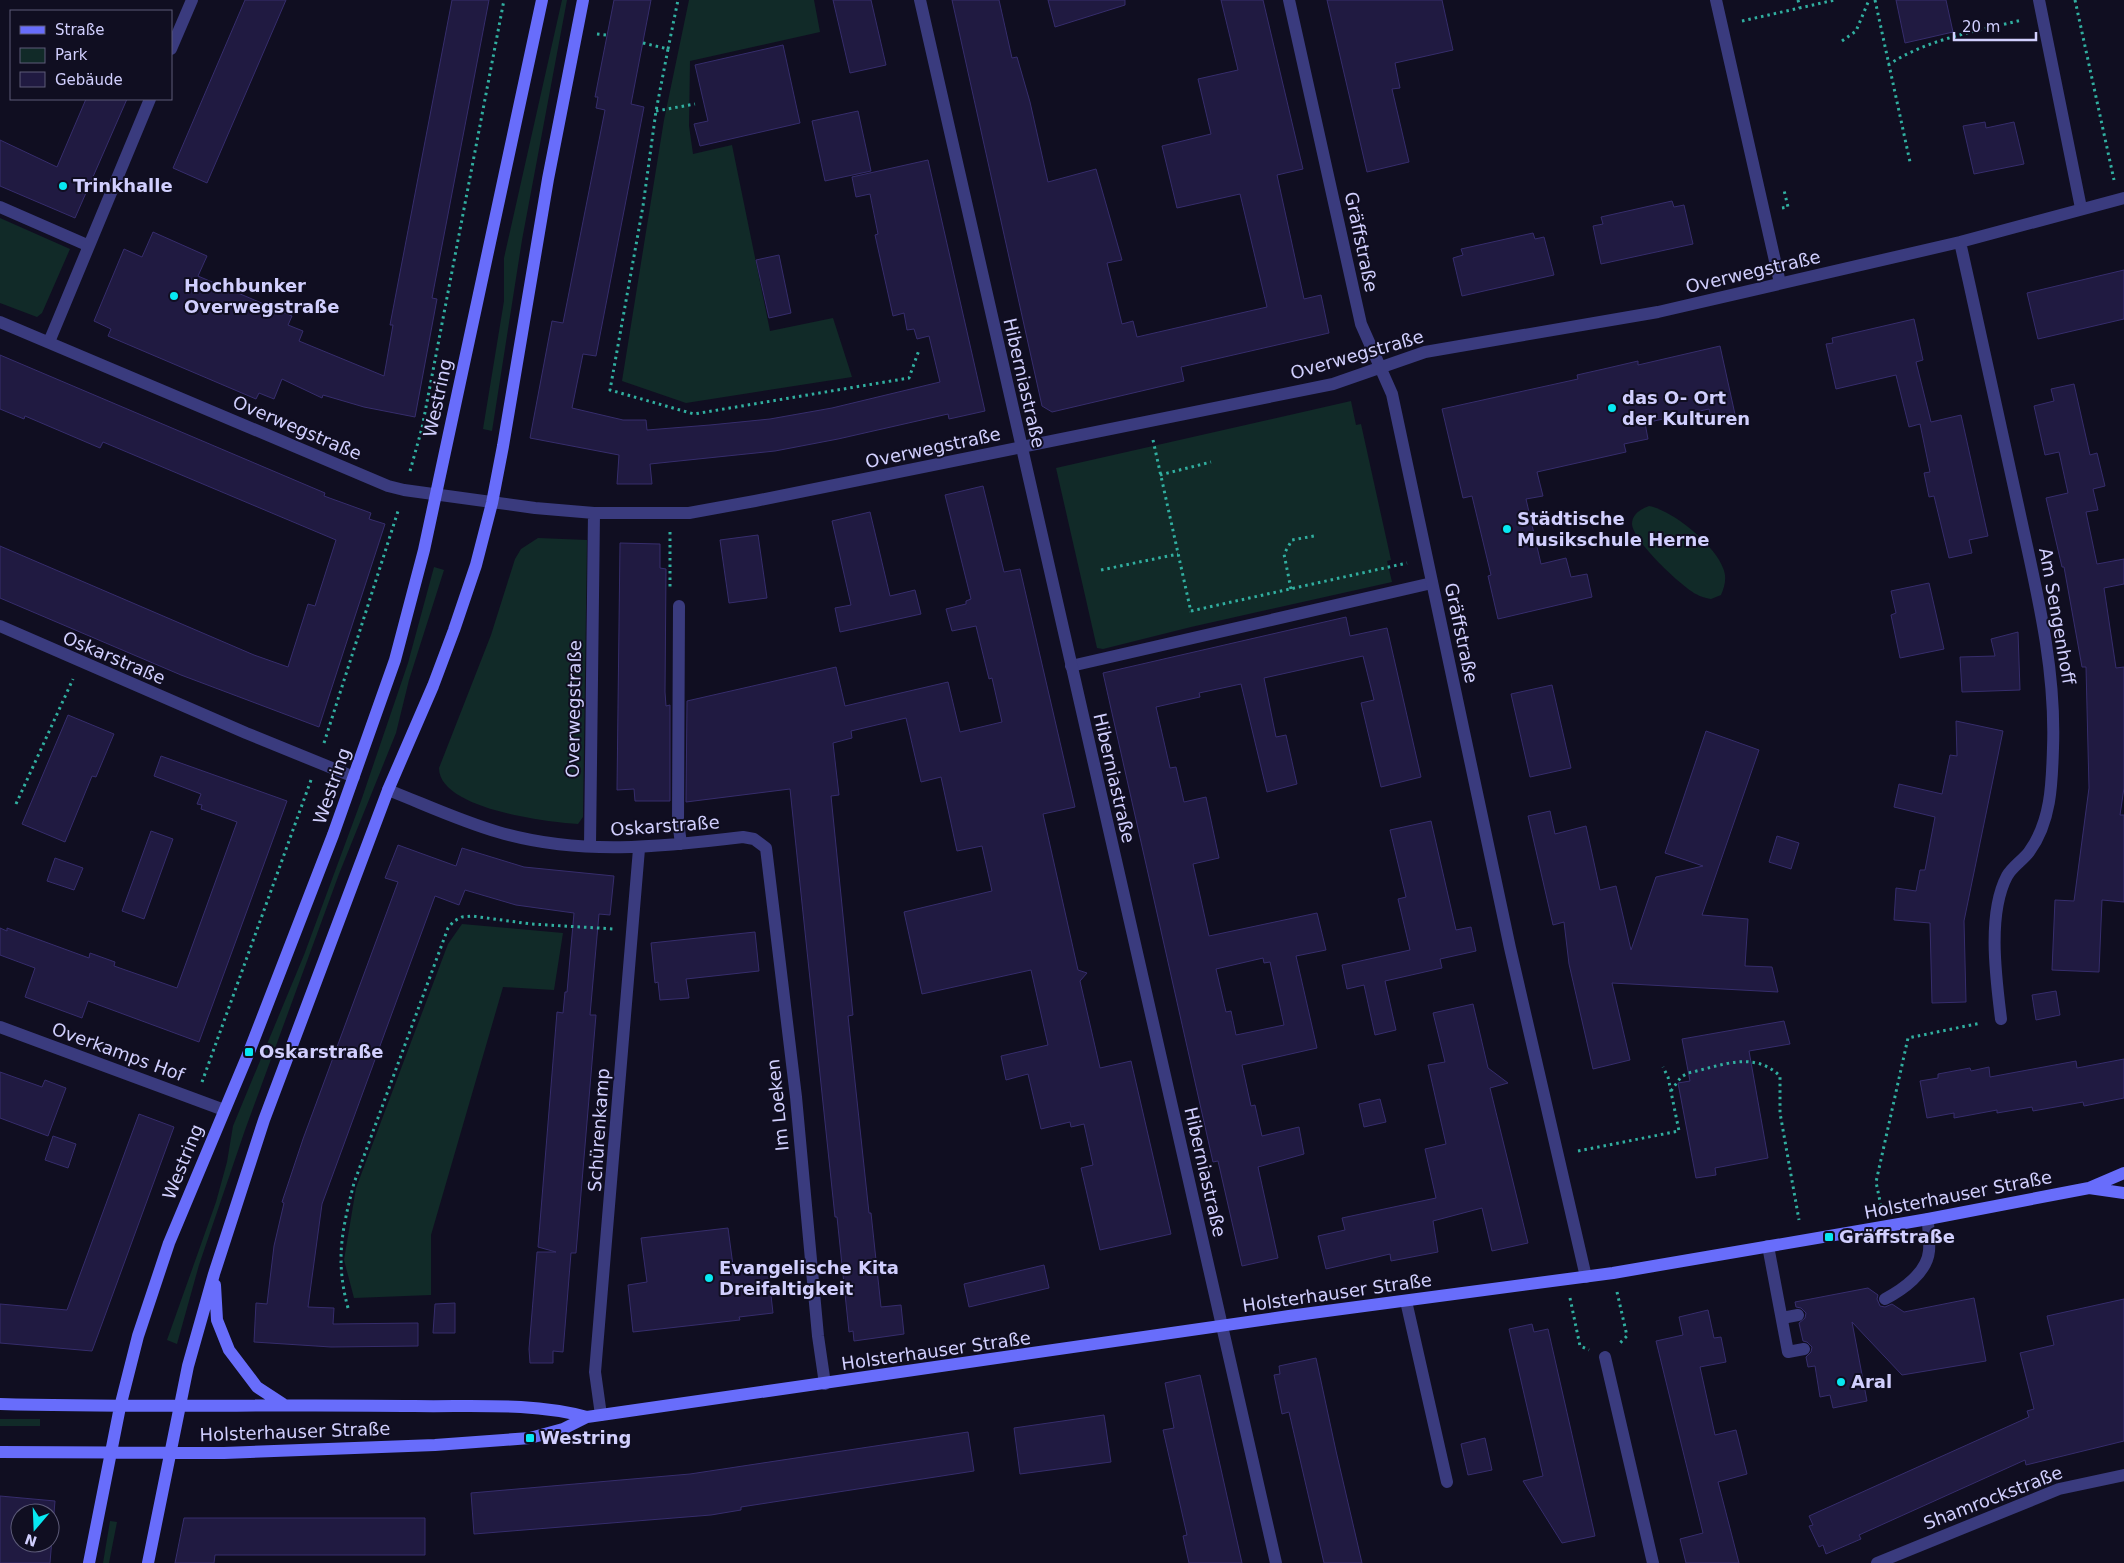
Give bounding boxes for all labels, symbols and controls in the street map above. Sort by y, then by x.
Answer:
legend [10,10,172,100]
scale bar [1954,10,2036,42]
text: 20 m [1962,18,2000,36]
text: Straße [55,21,104,39]
text: Park [55,46,88,64]
text: Gebäude [55,71,123,89]
place label: Trinkhalle [73,175,173,196]
marker: Trinkhalle [57,180,69,192]
street label: Gräffstraße [1341,190,1382,294]
street label: Overwegstraße [1683,246,1822,297]
place label: Hochbunker Overwegstraße [184,275,339,317]
marker: Hochbunker Overwegstraße [168,290,180,302]
street label: Hiberniastraße [999,316,1050,450]
street label: Overwegstraße [1288,325,1426,384]
street label: Westring [419,357,456,439]
place label: das O- Ort der Kulturen [1622,387,1750,429]
street label: Overwegstraße [230,391,365,464]
marker: das O- Ort der Kulturen [1606,402,1618,414]
street label: Overwegstraße [863,423,1002,472]
place label: Städtische Musikschule Herne [1517,508,1709,550]
marker: Städtische Musikschule Herne [1501,523,1513,535]
street label: Am Sengenhoff [2035,546,2080,686]
street label: Gräffstraße [1441,581,1482,685]
street label: Oskarstraße [60,627,169,689]
street label: Overwegstraße [562,640,585,778]
street label: Hiberniastraße [1089,711,1140,845]
street label: Westring [309,745,354,827]
street label: Oskarstraße [610,811,720,840]
street label: Overkamps Hof [49,1018,188,1085]
place label: Oskarstraße [259,1041,384,1062]
marker: Oskarstraße [243,1046,255,1058]
street label: Im Loeken [762,1058,793,1152]
street label: Schürenkamp [584,1068,613,1192]
street label: Hiberniastraße [1180,1105,1231,1239]
street label: Westring [158,1121,207,1203]
street label: Holsterhauser Straße [1862,1166,2054,1223]
place label: Gräffstraße [1839,1226,1955,1247]
marker: Gräffstraße [1823,1231,1835,1243]
place label: Evangelische Kita Dreifaltigkeit [719,1257,899,1299]
street label: Holsterhauser Straße [1241,1269,1433,1316]
marker: Evangelische Kita Dreifaltigkeit [703,1272,715,1284]
street label: Holsterhauser Straße [840,1327,1032,1374]
place label: Aral [1851,1371,1892,1392]
marker: Aral [1835,1376,1847,1388]
street label: Holsterhauser Straße [199,1418,391,1445]
place label: Westring [540,1427,632,1448]
marker: Westring [524,1432,536,1444]
street label: Shamrockstraße [1920,1461,2065,1534]
north arrow [10,1503,60,1553]
text: N [23,1531,39,1550]

